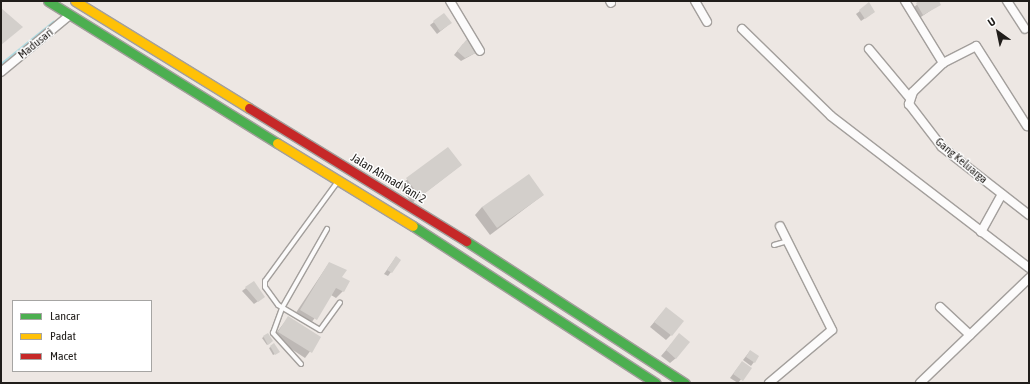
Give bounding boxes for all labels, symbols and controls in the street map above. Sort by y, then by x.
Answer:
north arrow [978,12,1018,52]
text: U [985,15,997,29]
street label: Madusari [15,25,57,63]
street label: Gang Keluarga [932,135,990,187]
street label: Jalan Ahmad Yani 2 [348,151,428,207]
legend [12,300,152,372]
text: Lancar [50,309,80,323]
text: Padat [50,329,76,343]
text: Macet [50,349,77,363]

